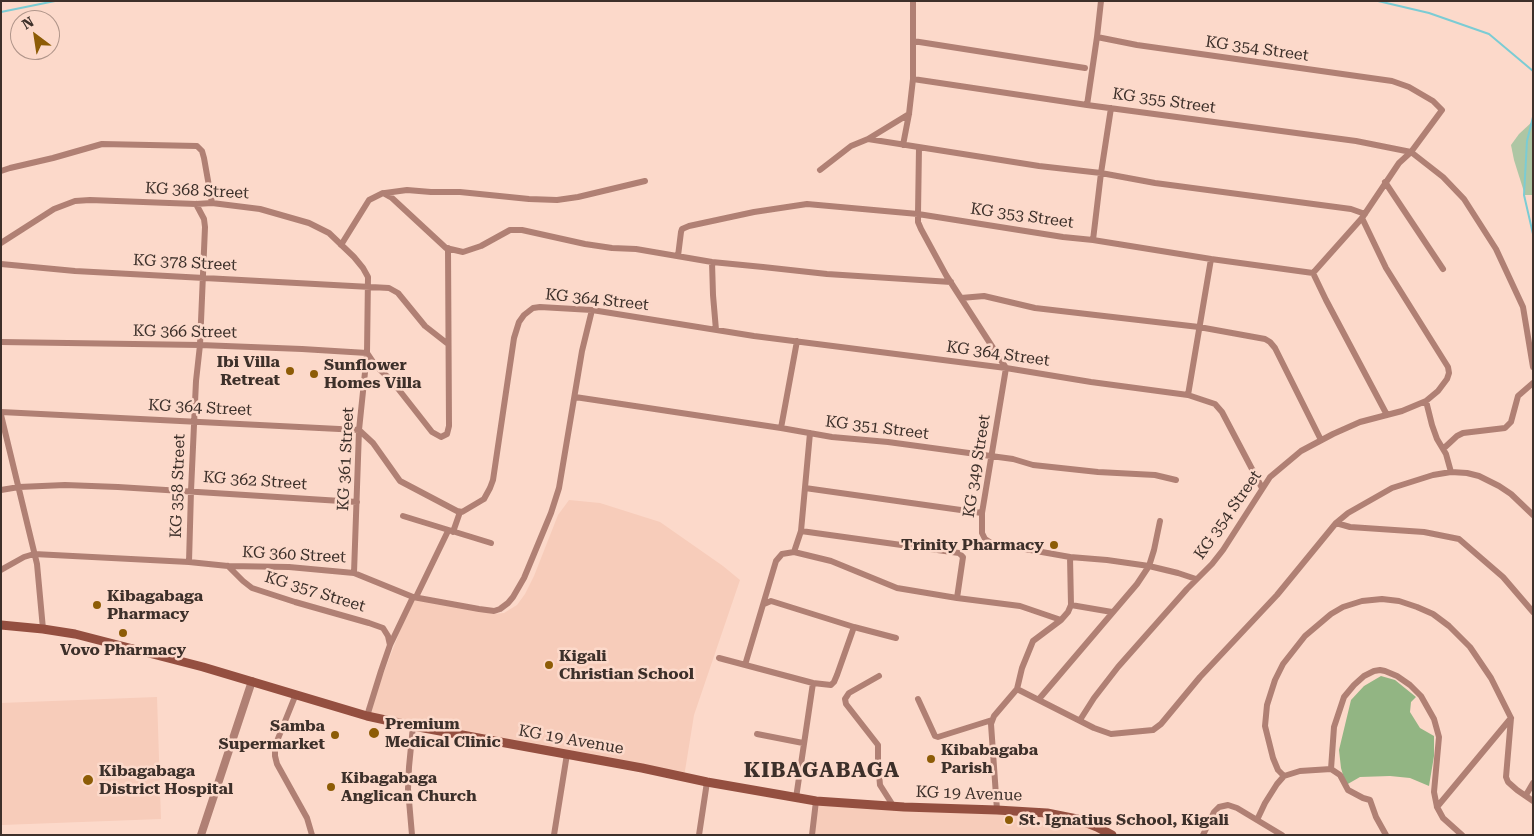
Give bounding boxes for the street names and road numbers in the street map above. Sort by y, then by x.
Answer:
street label: KG 354 Street [1204,32,1310,66]
street label: KG 355 Street [1111,84,1217,118]
street label: KG 368 Street [144,179,250,203]
street label: KG 353 Street [969,199,1075,233]
street label: KG 378 Street [132,251,238,275]
street label: KG 364 Street [544,285,650,315]
street label: KG 366 Street [133,321,237,343]
street label: KG 364 Street [945,337,1051,371]
street label: KG 364 Street [147,396,253,420]
street label: KG 361 Street [334,406,358,512]
street label: KG 351 Street [824,412,930,444]
street label: KG 349 Street [959,413,995,519]
street label: KG 358 Street [167,434,189,538]
street label: KG 354 Street [1190,467,1266,563]
street label: KG 362 Street [202,468,308,494]
street label: KG 360 Street [241,543,347,567]
street label: KG 357 Street [262,568,368,616]
street label: KG 19 Avenue [517,721,625,759]
street label: KG 19 Avenue [915,783,1023,805]

